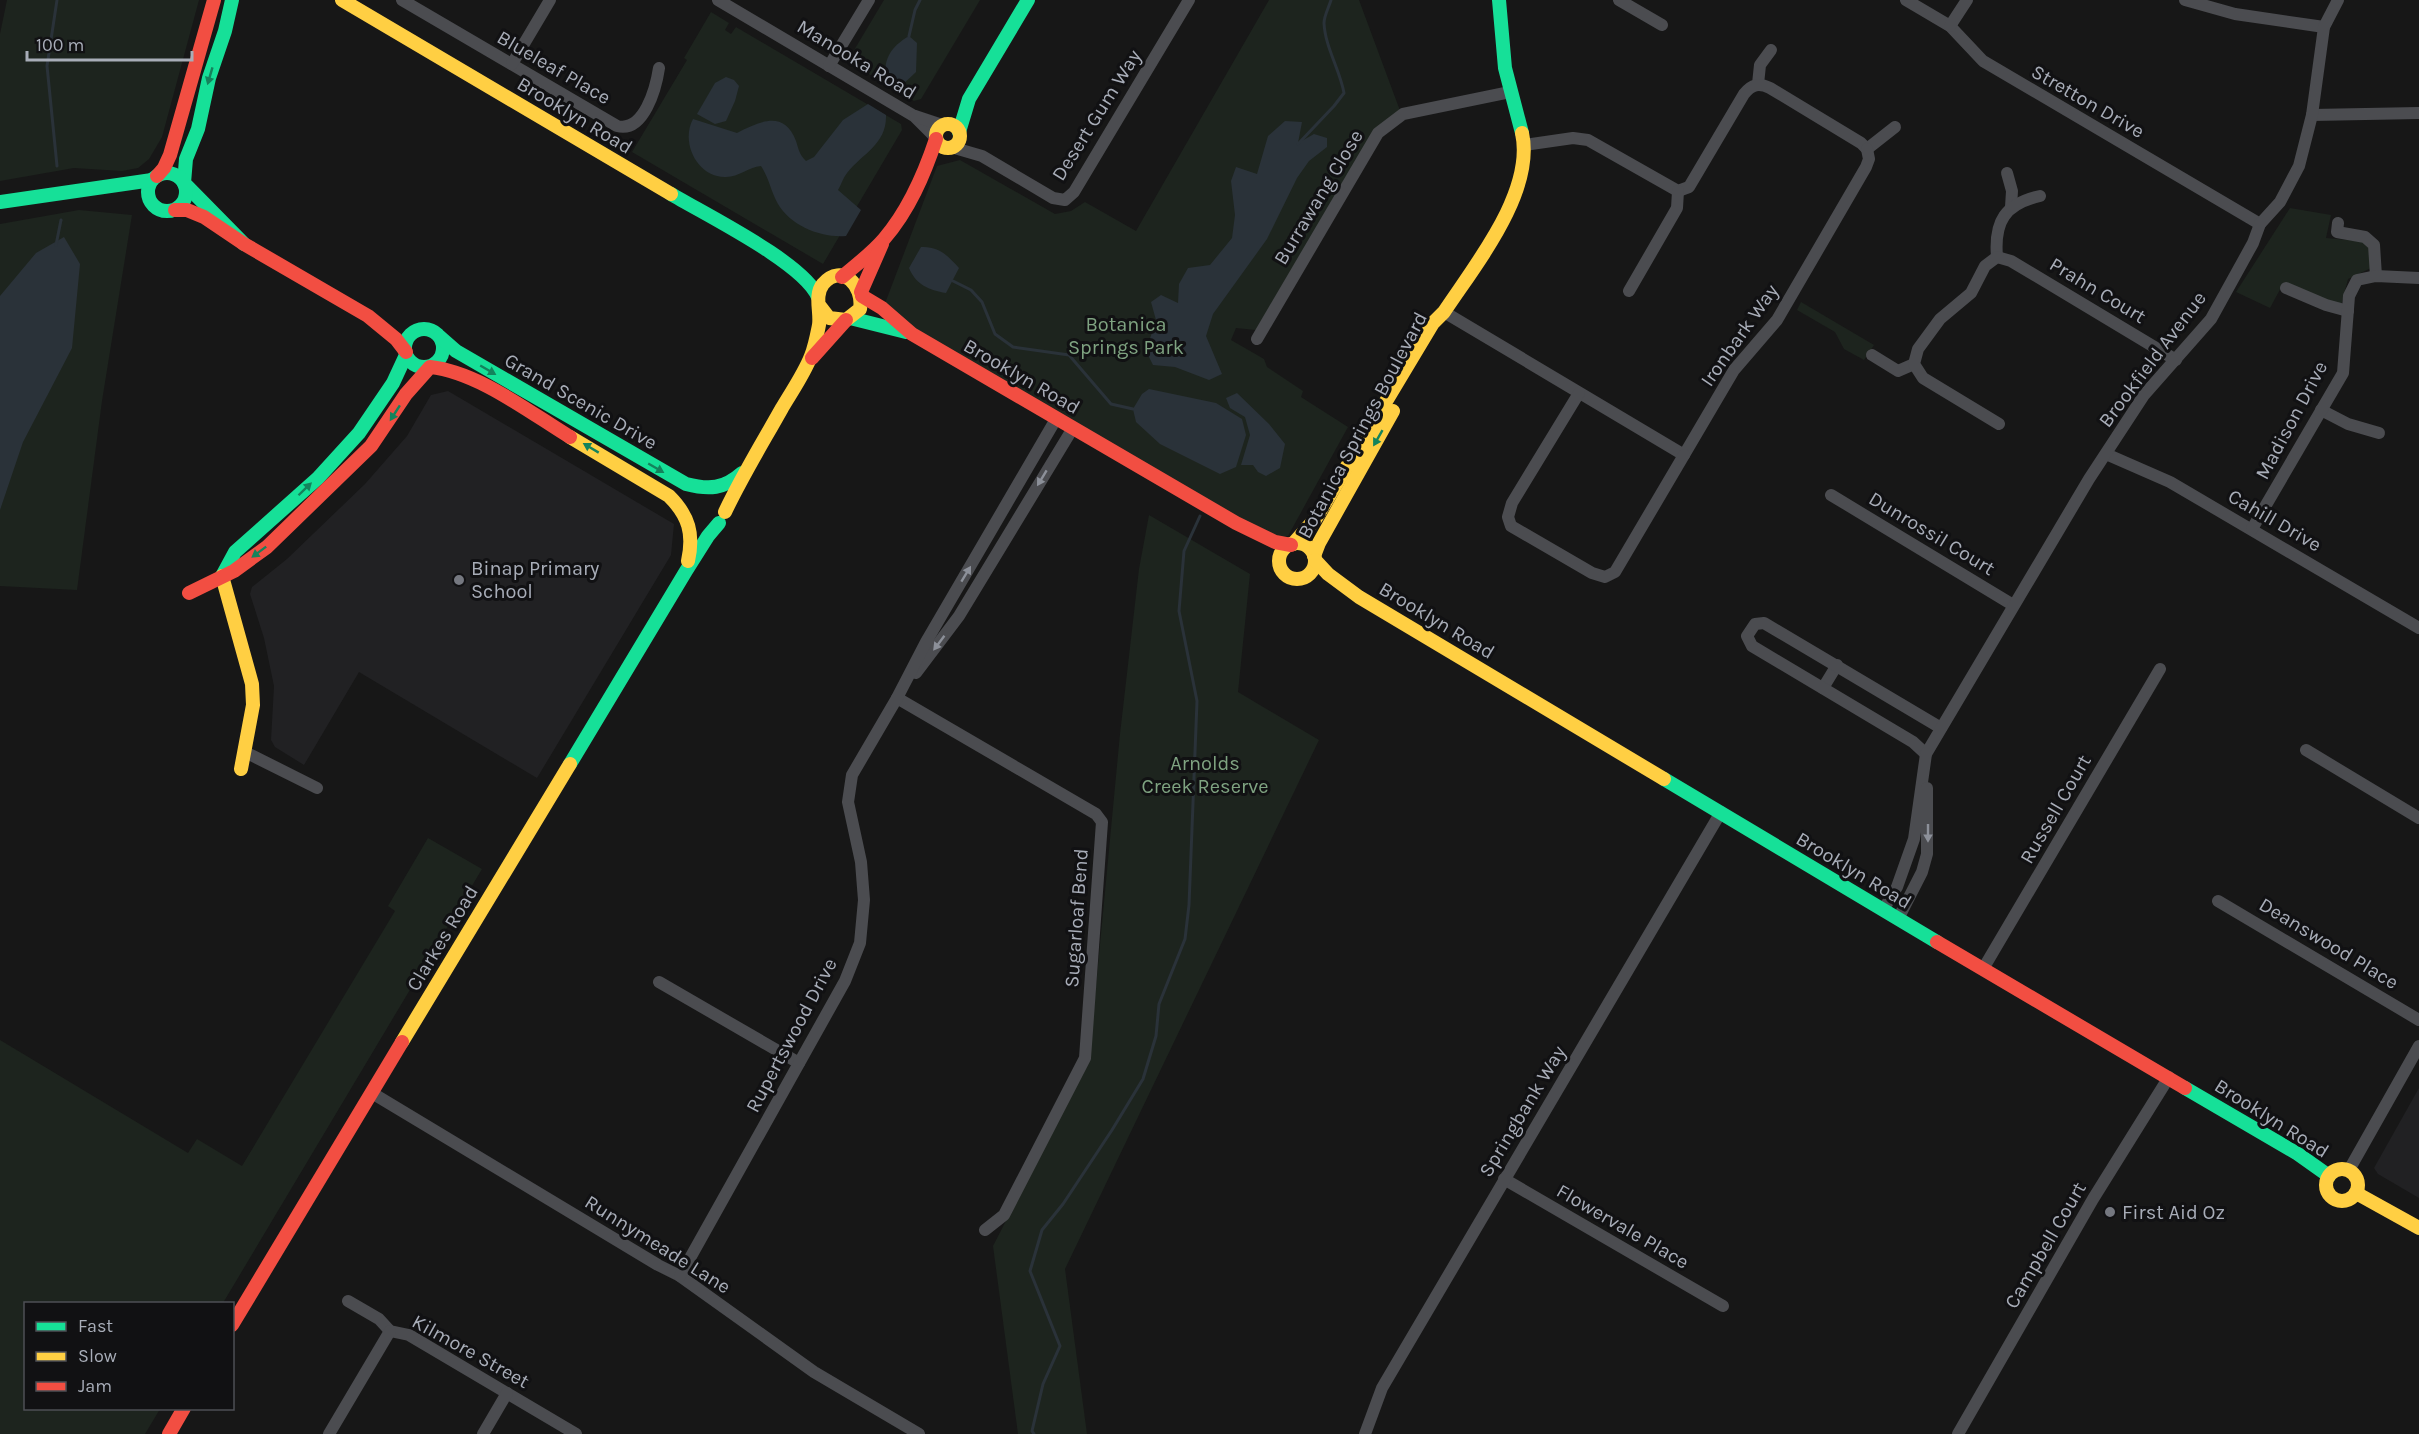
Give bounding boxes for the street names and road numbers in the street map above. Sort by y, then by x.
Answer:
street label: Manooka Road [793,15,921,104]
street label: Blueleaf Place [493,26,615,109]
street label: Desert Gum Way [1047,46,1146,185]
street label: Stretton Drive [2027,60,2148,143]
street label: Brooklyn Road [513,72,637,159]
street label: Burrawang Close [1269,126,1368,269]
street label: Prahn Court [2045,253,2150,328]
street label: Ironbark Way [1696,280,1783,391]
street label: Brookfield Avenue [2094,287,2211,432]
street label: Botanica Springs Boulevard [1293,308,1432,542]
street label: Brooklyn Road [959,334,1084,419]
street label: Grand Scenic Drive [500,348,661,454]
street label: Madison Drive [2251,357,2332,483]
street label: Cahill Drive [2224,484,2326,556]
street label: Dunrossil Court [1865,487,1999,580]
street label: Brooklyn Road [1375,577,1499,664]
street label: Russell Court [2015,750,2096,868]
street label: Brooklyn Road [1792,827,1916,914]
street label: Sugarloaf Bend [1060,848,1093,988]
street label: Clarkes Road [402,881,483,995]
street label: Deanswood Place [2255,893,2403,994]
street label: Rupertswood Drive [741,954,842,1116]
street label: Springbank Way [1474,1042,1571,1181]
street label: Brooklyn Road [2210,1074,2333,1163]
street label: Campbell Court [2000,1178,2091,1312]
street label: Flowervale Place [1553,1179,1693,1274]
street label: Runnymeade Lane [581,1190,735,1299]
street label: Kilmore Street [408,1310,534,1393]

